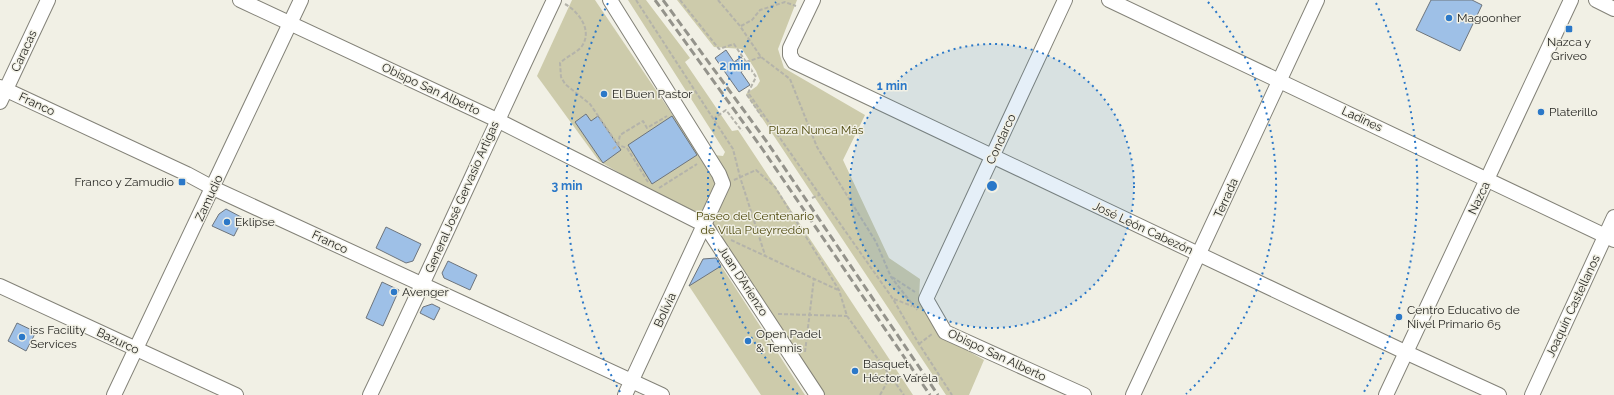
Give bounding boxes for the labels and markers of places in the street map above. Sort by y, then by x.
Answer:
place label: Magoonher [1457,11,1522,25]
marker: Magoonher [1444,13,1454,23]
marker: Nazca y Griveo [1564,24,1574,34]
place label: Nazca y Griveo [1547,35,1591,63]
place label: El Buen Pastor [612,87,693,101]
marker: El Buen Pastor [599,89,609,99]
place label: Platerillo [1549,105,1598,119]
marker: Platerillo [1536,107,1546,117]
place label: Franco y Zamudio [75,175,174,189]
marker: Franco y Zamudio [177,177,187,187]
centre of rings [985,179,999,193]
place label: Eklipse [235,215,275,229]
marker: Eklipse [222,217,232,227]
place label: Avenger [402,285,449,299]
marker: Avenger [389,287,399,297]
place label: Centro Educativo de Nivel Primario 65 [1407,303,1520,331]
marker: Centro Educativo de Nivel Primario 65 [1394,312,1404,322]
place label: iss Facility Services [30,323,86,351]
place label: Open Padel & Tennis [756,327,822,355]
marker: iss Facility Services [17,332,27,342]
marker: Open Padel & Tennis [743,336,753,346]
place label: Basquet Héctor Varela [863,357,938,385]
marker: Basquet Héctor Varela [850,366,860,376]

